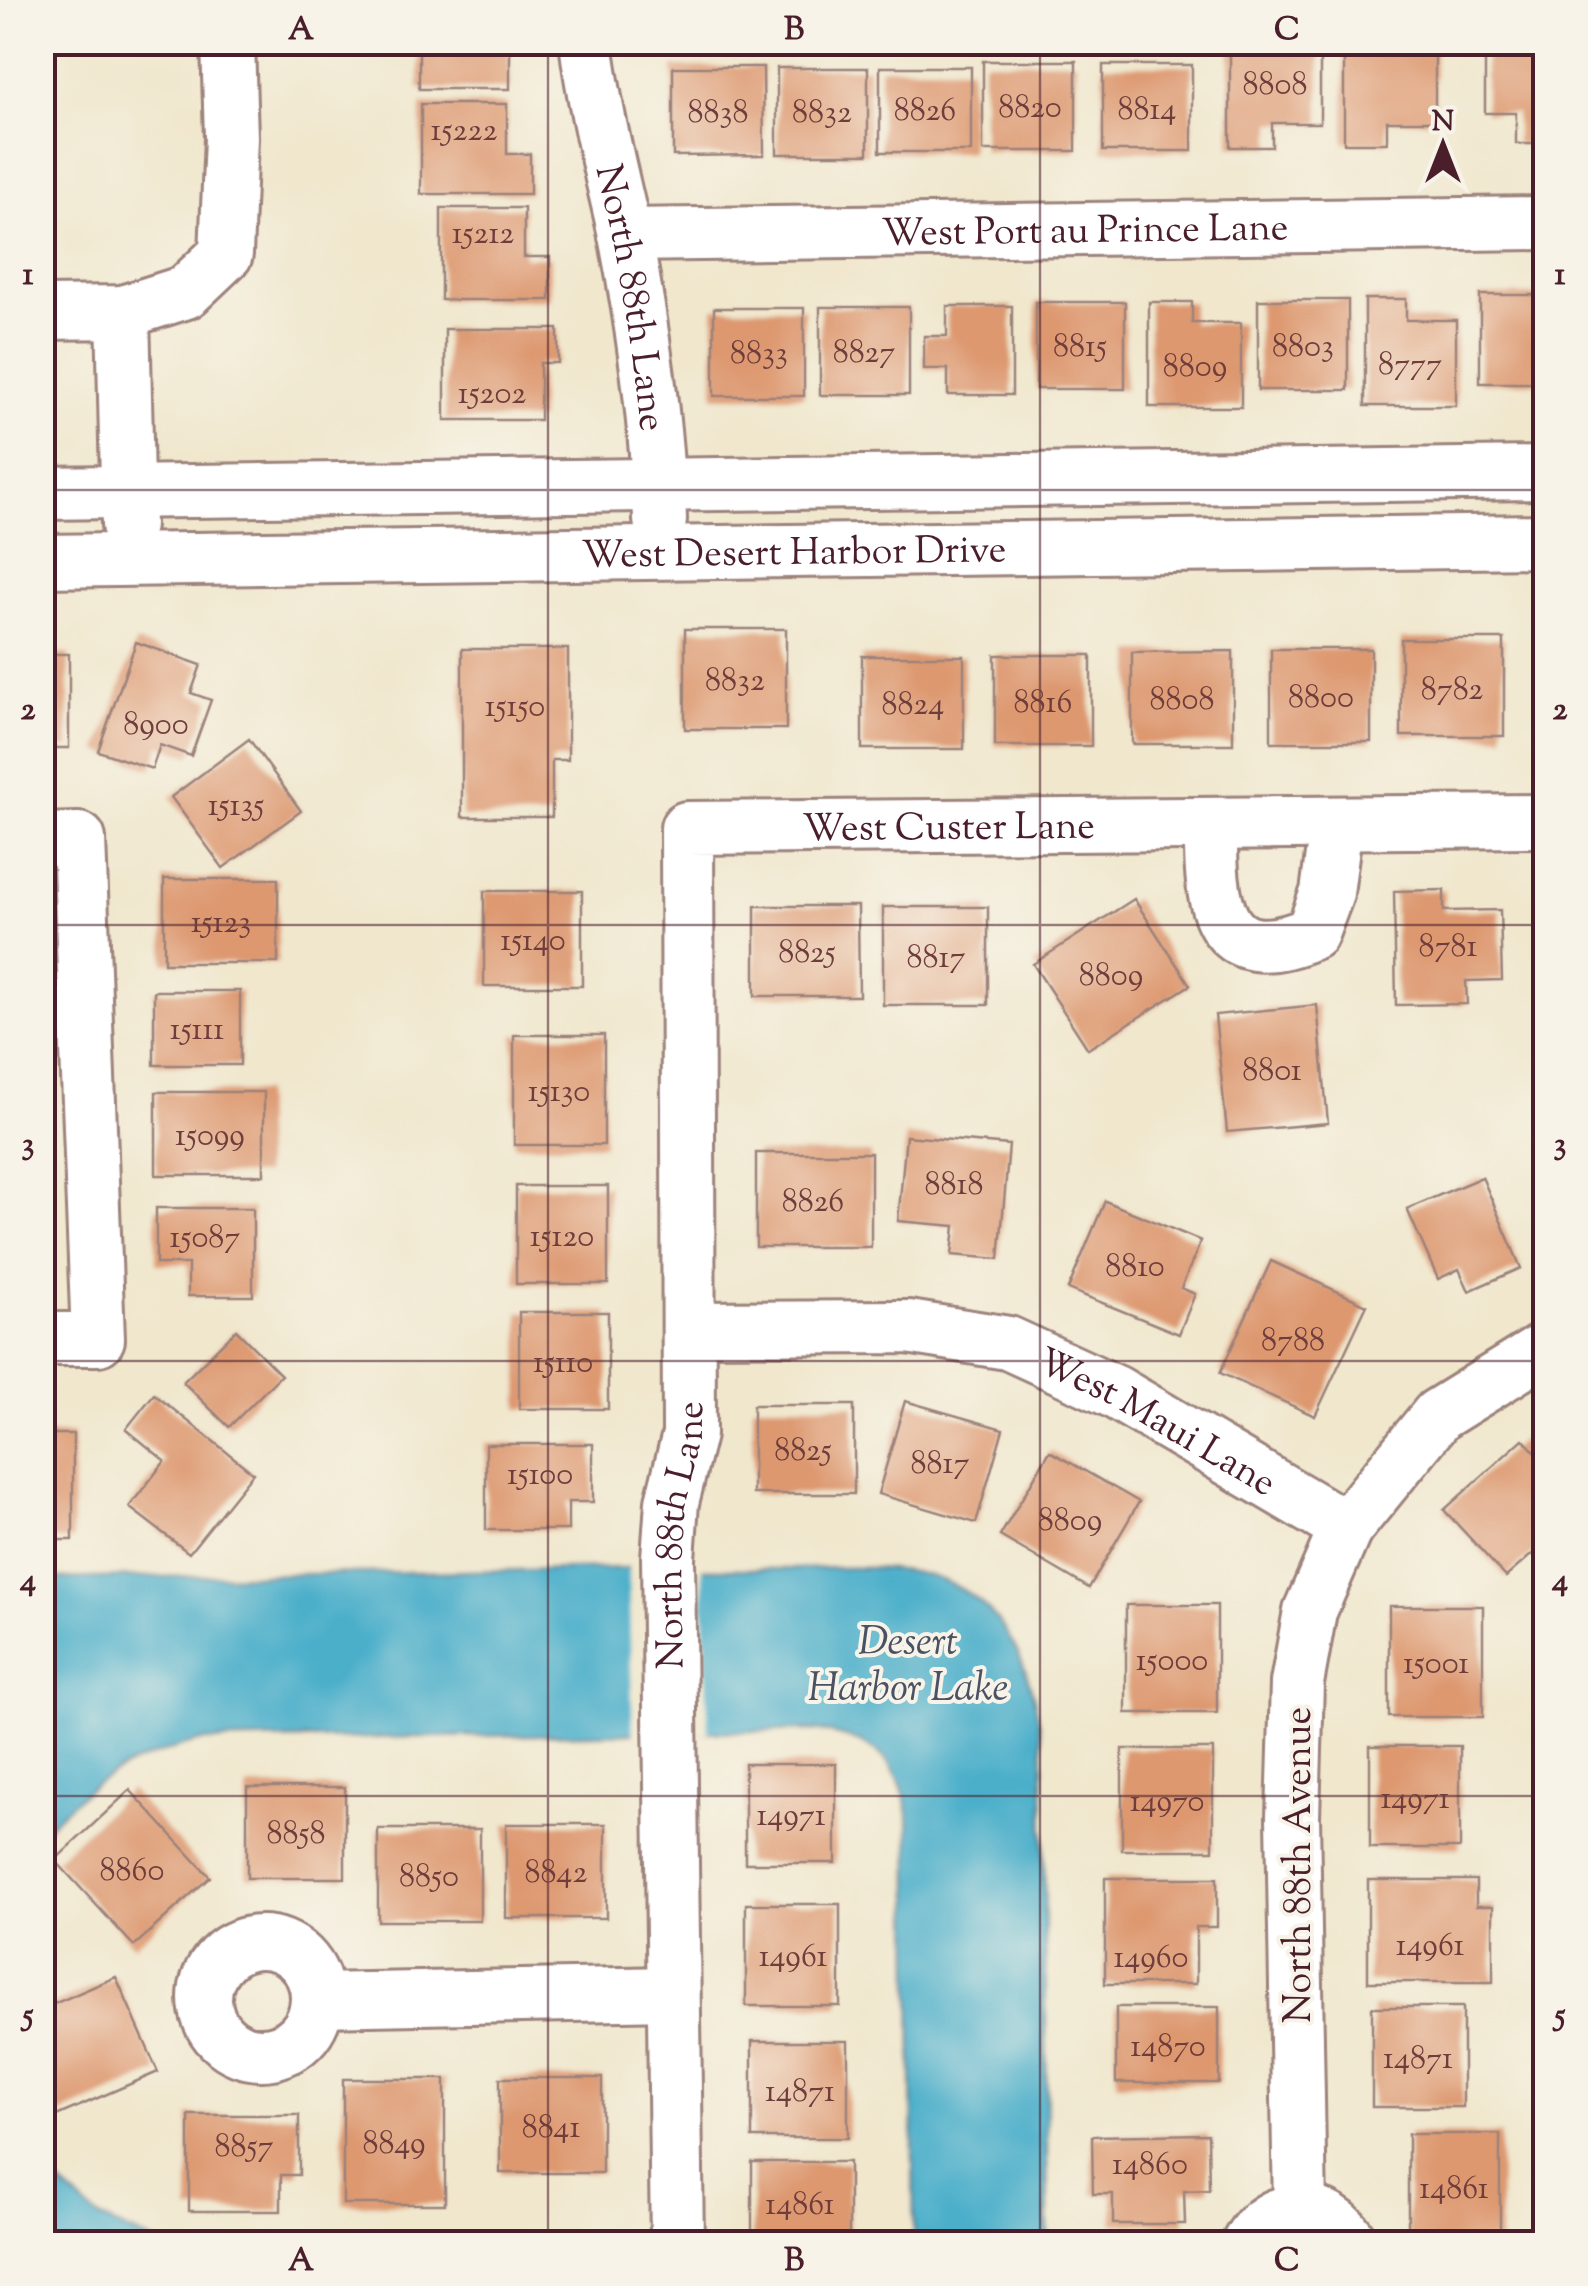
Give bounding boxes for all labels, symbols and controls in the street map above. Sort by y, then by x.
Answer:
text: A [288,8,314,54]
text: B [784,8,804,54]
text: C [1274,8,1300,54]
house number: 8808 [1243,63,1307,109]
house number: 8820 [998,86,1062,132]
house number: 8814 [1117,88,1177,134]
house number: 8826 [894,89,956,135]
house number: 8838 [688,91,748,137]
house number: 8832 [792,91,852,137]
north arrow [1393,95,1493,195]
text: N [1432,103,1454,143]
house number: 15222 [431,109,497,155]
street label: North 88th Lane [579,160,677,434]
street label: West Port au Prince Lane [881,203,1289,263]
house number: 15212 [452,212,514,258]
text: 1 [23,253,34,299]
text: 1 [1555,253,1566,299]
house number: 8815 [1053,325,1107,371]
house number: 8803 [1272,325,1334,371]
house number: 8827 [833,331,895,377]
house number: 8833 [730,332,788,378]
house number: 8777 [1378,343,1442,389]
house number: 8809 [1163,345,1227,391]
house number: 15202 [458,372,526,418]
street label: West Desert Harbor Drive [581,525,1007,585]
house number: 8832 [705,659,765,705]
house number: 8782 [1421,668,1483,714]
house number: 8800 [1288,676,1354,722]
house number: 8808 [1150,678,1214,724]
house number: 8816 [1014,681,1072,727]
house number: 8824 [882,683,944,729]
house number: 15150 [485,685,545,731]
text: 2 [21,688,36,734]
text: 2 [1553,688,1568,734]
house number: 8900 [123,703,189,749]
house number: 15135 [208,784,264,830]
street label: West Custer Lane [802,802,1095,858]
house number: 15123 [191,901,251,947]
house number: 15140 [500,919,566,965]
house number: 8781 [1419,925,1478,971]
house number: 8825 [778,931,836,977]
house number: 8817 [907,936,965,982]
house number: 8809 [1079,954,1143,1000]
house number: 15111 [170,1008,224,1054]
house number: 8801 [1242,1049,1302,1095]
house number: 15130 [528,1070,590,1116]
house number: 15099 [175,1114,245,1160]
text: 3 [22,1123,34,1169]
text: 3 [1554,1123,1566,1169]
house number: 8818 [925,1163,983,1209]
house number: 8826 [782,1180,844,1226]
house number: 15120 [530,1215,594,1261]
house number: 15087 [170,1216,240,1262]
house number: 8810 [1105,1245,1165,1291]
house number: 8788 [1261,1319,1325,1365]
street label: West Maui Lane [1028,1337,1285,1512]
house number: 15110 [533,1341,593,1387]
street label: North 88th Lane [645,1401,720,1669]
house number: 8825 [774,1429,832,1475]
house number: 8817 [911,1442,969,1488]
house number: 15100 [507,1453,573,1499]
house number: 8809 [1038,1499,1102,1545]
text: 4 [19,1559,36,1605]
text: 4 [1551,1559,1568,1605]
water label: Desert Harbor Lake [808,1616,1008,1719]
house number: 15000 [1136,1639,1208,1685]
house number: 15001 [1403,1642,1469,1688]
street label: North 88th Avenue [1274,1707,1328,2023]
house number: 14971 [1380,1777,1450,1823]
house number: 14970 [1130,1780,1204,1826]
house number: 14971 [756,1794,826,1840]
house number: 8858 [267,1812,325,1858]
house number: 8860 [100,1849,164,1895]
house number: 8842 [525,1851,587,1897]
house number: 8850 [399,1855,459,1901]
house number: 14961 [1396,1924,1464,1970]
house number: 14961 [759,1935,827,1981]
house number: 14960 [1113,1936,1189,1982]
text: 5 [20,1994,34,2040]
text: 5 [1552,1994,1566,2040]
house number: 14870 [1130,2025,1206,2071]
house number: 14871 [1383,2037,1453,2083]
house number: 14871 [765,2070,835,2116]
house number: 8841 [522,2106,580,2152]
house number: 8849 [362,2122,426,2168]
house number: 8857 [215,2125,273,2171]
house number: 14860 [1112,2143,1188,2189]
house number: 14861 [1419,2167,1489,2213]
house number: 14861 [765,2183,835,2229]
text: A [288,2239,314,2285]
text: B [784,2239,804,2285]
text: C [1274,2239,1300,2285]

